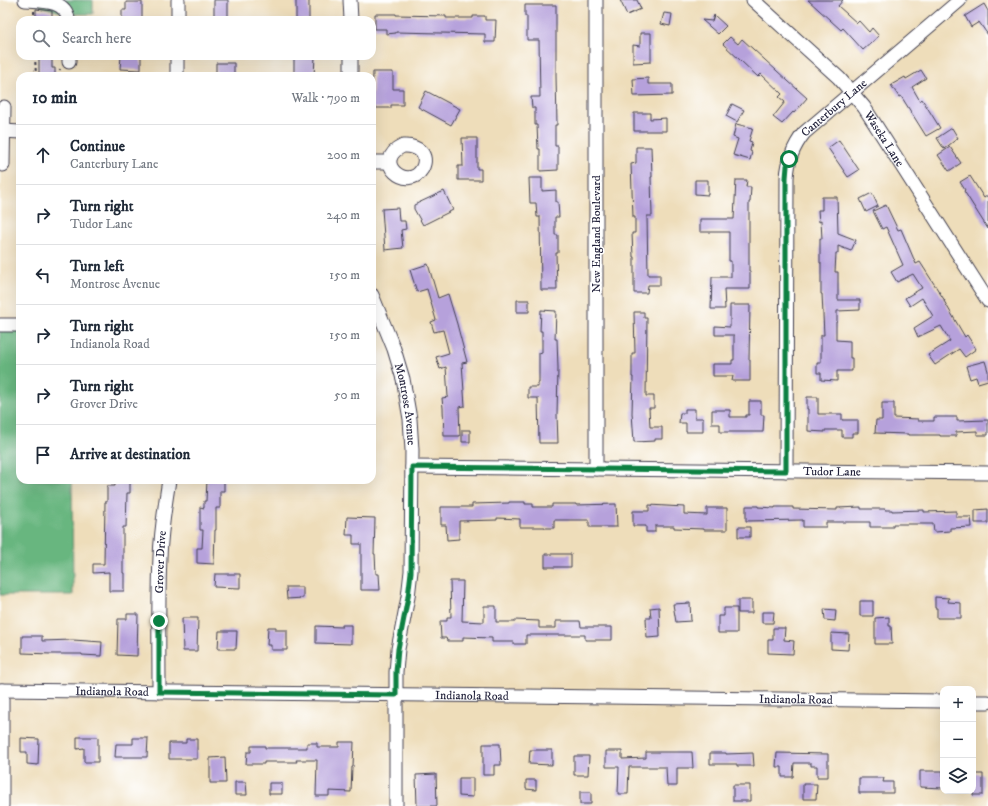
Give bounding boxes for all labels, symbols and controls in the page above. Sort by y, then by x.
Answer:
search box [16,16,376,60]
icon: search [30,27,52,49]
text: Search here [62,29,131,48]
street label: Canterbury Lane [798,76,870,140]
text: 10 min [32,87,77,109]
text: Walk · 790 m [291,90,360,106]
street label: Waseka Lane [860,108,907,170]
text: Continue [70,137,125,156]
icon: ahead [32,144,54,166]
text: 200 m [327,147,360,163]
route start [780,150,798,168]
text: Canterbury Lane [70,156,158,172]
street label: New England Boulevard [589,175,604,293]
text: Turn right [70,197,133,216]
icon: right [32,204,54,226]
text: 240 m [327,207,360,223]
text: Tudor Lane [70,216,133,232]
text: Turn left [70,257,124,276]
icon: left [32,264,54,286]
text: 150 m [329,267,360,283]
text: Montrose Avenue [70,276,160,292]
text: Turn right [70,317,133,336]
icon: right [32,324,54,346]
text: 150 m [329,327,360,343]
text: Indianola Road [70,336,150,352]
street label: Montrose Avenue [391,361,419,446]
text: Turn right [70,377,133,396]
icon: right [32,384,54,406]
text: 50 m [334,387,360,403]
text: Grover Drive [70,396,138,412]
icon: arrive [32,444,54,466]
text: Arrive at destination [70,445,190,464]
street label: Tudor Lane [803,464,861,480]
street label: Grover Drive [152,530,170,594]
route end [150,612,168,630]
street label: Indianola Road [75,684,149,700]
map controls [940,686,976,794]
button: + [940,686,976,722]
street label: Indianola Road [435,688,509,704]
street label: Indianola Road [759,692,833,708]
button: − [940,722,976,758]
button: layers [940,758,976,794]

